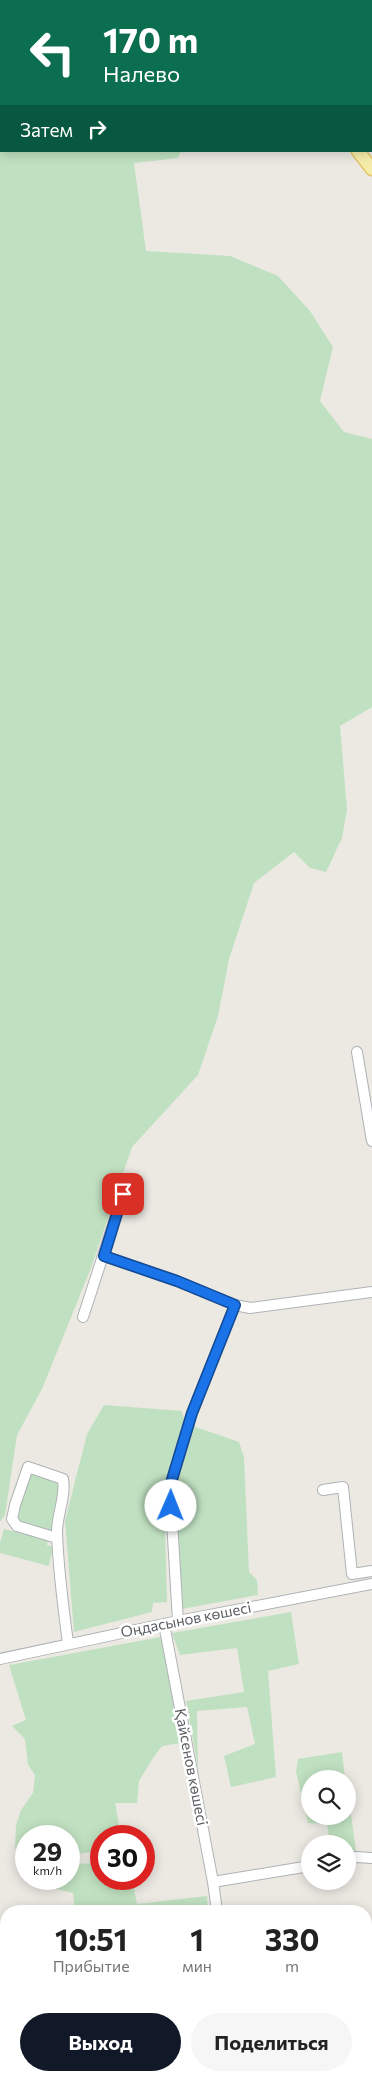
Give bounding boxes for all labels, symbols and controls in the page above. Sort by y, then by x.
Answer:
text: 170 m [103,17,198,60]
icon: left [20,20,85,85]
text: Налево [103,60,180,87]
icon: right [83,115,111,143]
text: Затем [20,118,73,141]
pin [102,1173,144,1215]
icon: arrive [109,1180,137,1208]
position arrow [144,1479,196,1531]
street label: Оңдасынов көшесі [119,1598,253,1641]
street label: Қайсенов көшесі [172,1707,212,1827]
map controls [301,1770,356,1890]
button: search [301,1770,356,1825]
speed limit sign: 30 [90,1825,155,1890]
button: layers [301,1835,356,1890]
text: 29 [33,1836,62,1866]
text: km/h [33,1863,62,1877]
text: 10:51 [55,1920,127,1957]
text: 1 [190,1920,204,1957]
text: 330 [265,1920,319,1957]
text: Прибытие [53,1956,130,1975]
text: мин [182,1956,212,1975]
text: m [285,1956,299,1975]
button: Выход [20,2013,181,2071]
button: Поделиться [191,2013,352,2071]

